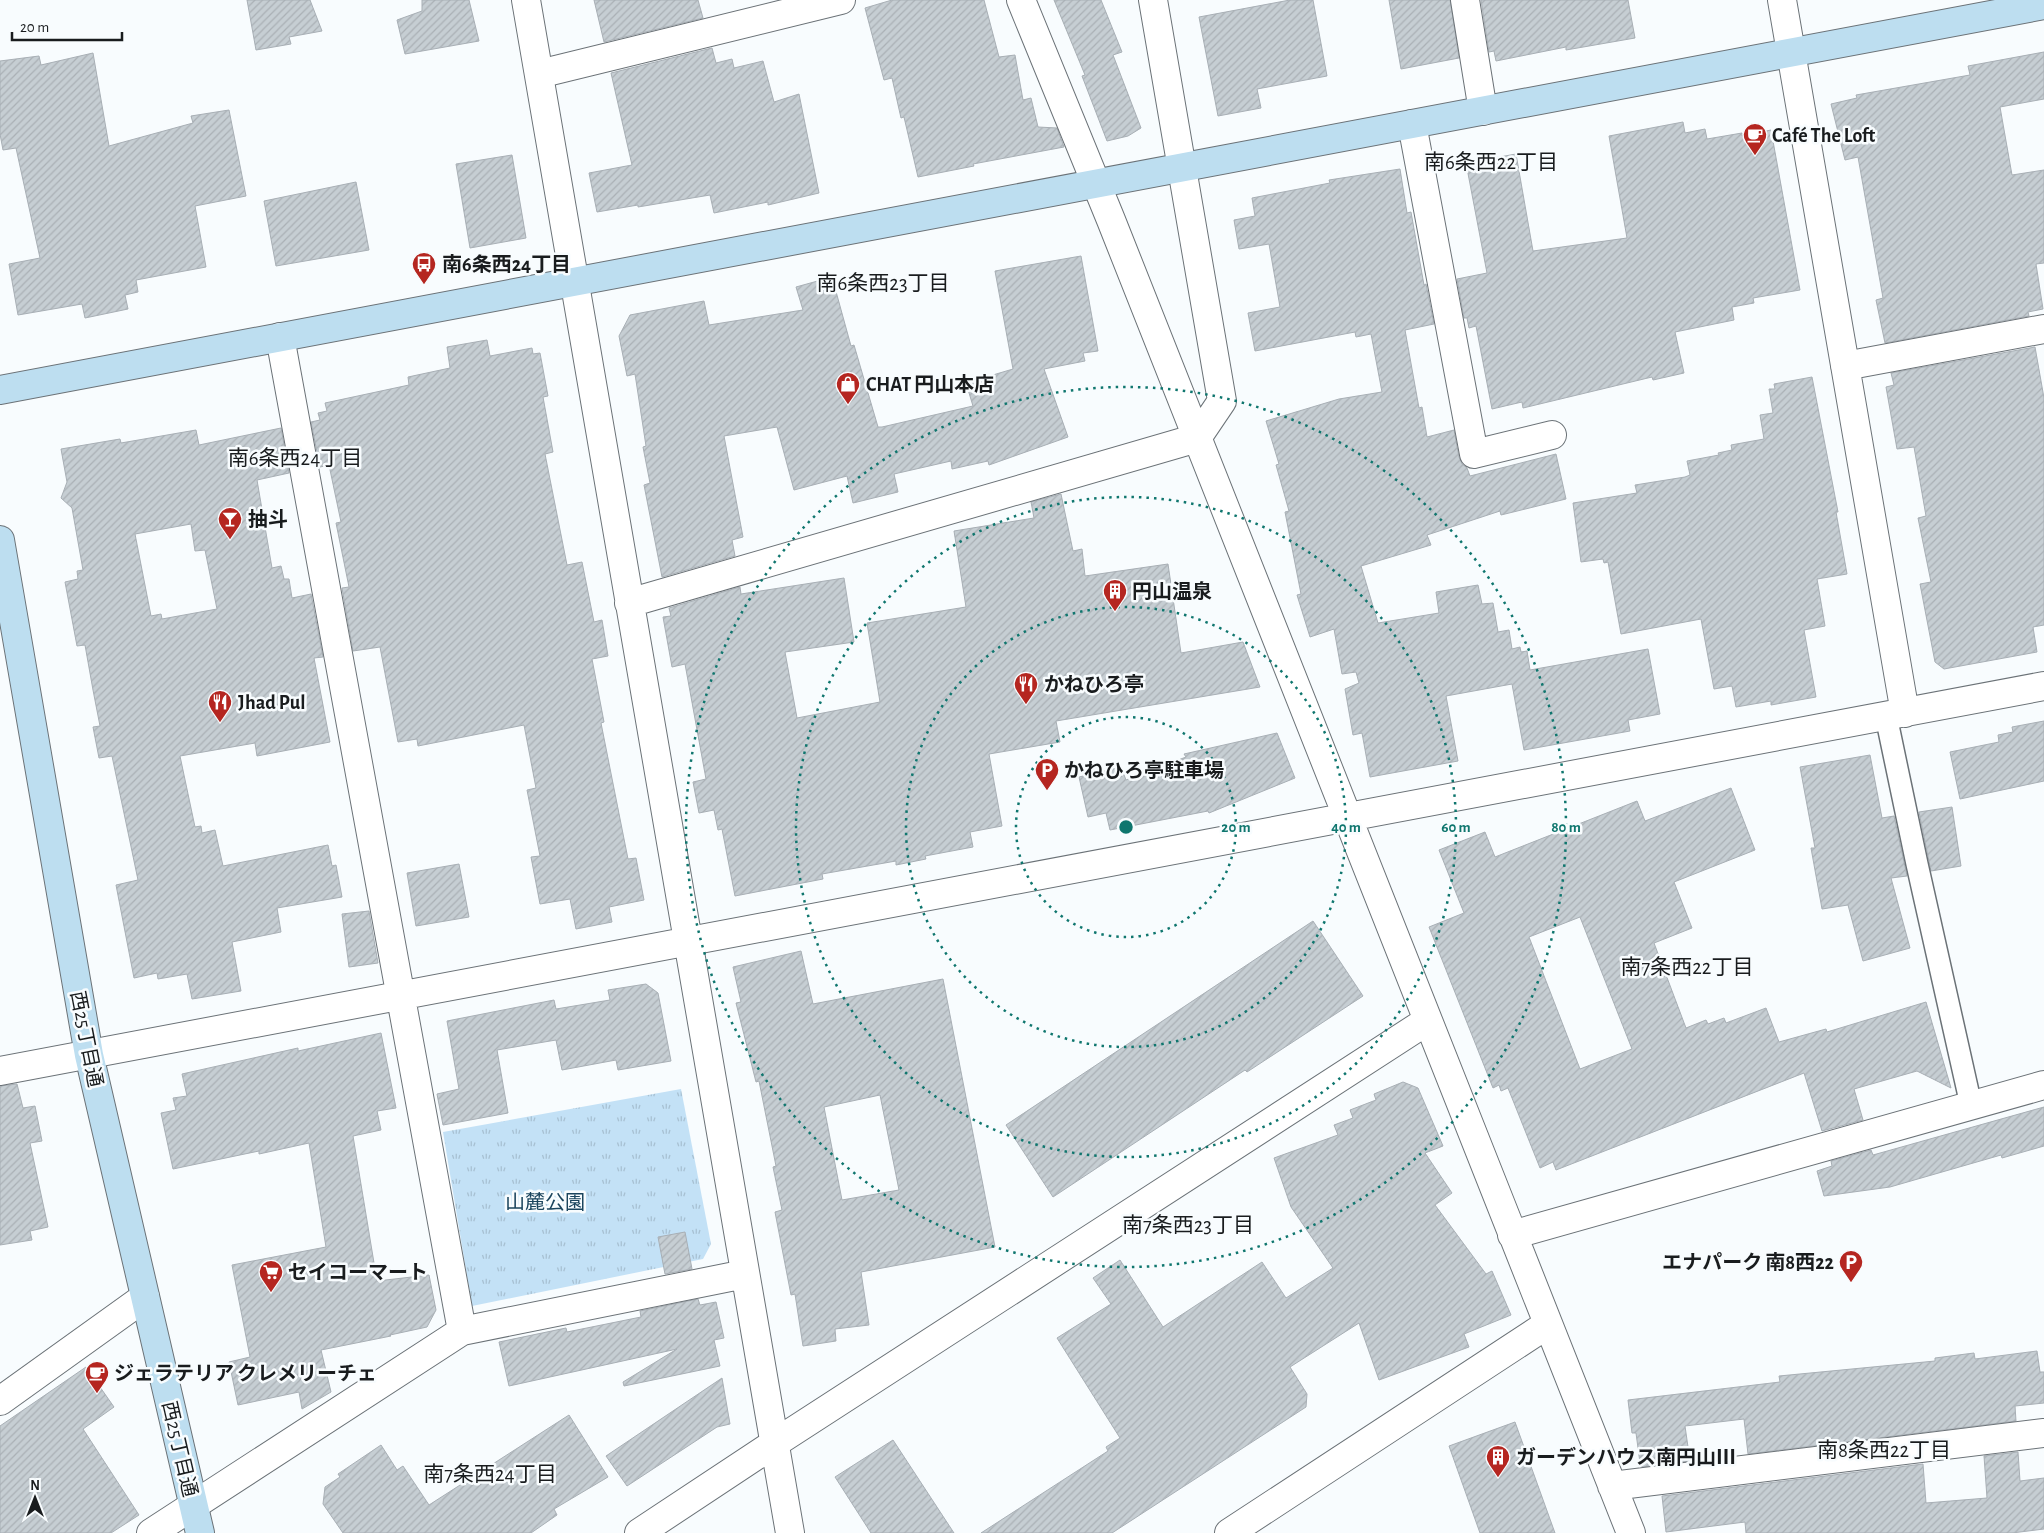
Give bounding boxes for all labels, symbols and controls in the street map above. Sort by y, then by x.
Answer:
scale bar [12,10,122,42]
text: 20 m [20,20,49,35]
cafe icon: Café The Loft [1742,122,1768,156]
place label: Café The Loft [1772,126,1875,146]
district label: 南6条西22丁目 [1424,151,1558,173]
bus stop icon: 南6条西24丁目 [411,251,437,285]
place label: 南6条西24丁目 [442,254,571,275]
district label: 南6条西23丁目 [816,272,950,294]
shop icon: CHAT 円山本店 [835,371,861,405]
place label: CHAT 円山本店 [866,374,994,395]
district label: 南6条西24丁目 [228,447,362,469]
bar icon: 抽斗 [217,506,243,540]
place label: 抽斗 [248,509,288,530]
building icon: 円山温泉 [1102,578,1128,612]
place label: 円山温泉 [1132,581,1212,602]
restaurant icon: かねひろ亭 [1013,671,1039,705]
place label: かねひろ亭 [1044,674,1144,695]
restaurant icon: Jhad Pul [207,689,233,723]
place label: Jhad Pul [238,693,305,713]
parking icon: かねひろ亭駐車場 [1034,757,1060,791]
place label: かねひろ亭駐車場 [1064,760,1224,781]
centre of rings [1117,818,1135,836]
text: 20 m [1221,820,1251,835]
text: 40 m [1331,820,1361,835]
text: 60 m [1441,820,1471,835]
text: 80 m [1551,820,1581,835]
district label: 南7条西22丁目 [1621,956,1753,978]
street label: 西25丁目通 [67,989,106,1089]
park label: 山麓公園 [505,1191,585,1213]
district label: 南7条西23丁目 [1122,1214,1254,1236]
parking icon: エナパーク 南8西22 [1838,1249,1864,1283]
place label: エナパーク 南8西22 [1662,1252,1834,1273]
supermarket icon: セイコーマート [258,1259,284,1293]
place label: セイコーマート [288,1262,428,1283]
cafe icon: ジェラテリア クレメリーチェ [84,1360,110,1394]
place label: ジェラテリア クレメリーチェ [114,1363,377,1384]
street label: 西25丁目通 [158,1399,201,1499]
district label: 南8条西22丁目 [1817,1439,1951,1461]
building icon: ガーデンハウス南円山Ⅲ [1485,1444,1511,1478]
place label: ガーデンハウス南円山Ⅲ [1516,1446,1736,1468]
district label: 南7条西24丁目 [423,1463,557,1485]
north arrow [10,1473,60,1523]
text: N [30,1479,40,1493]

